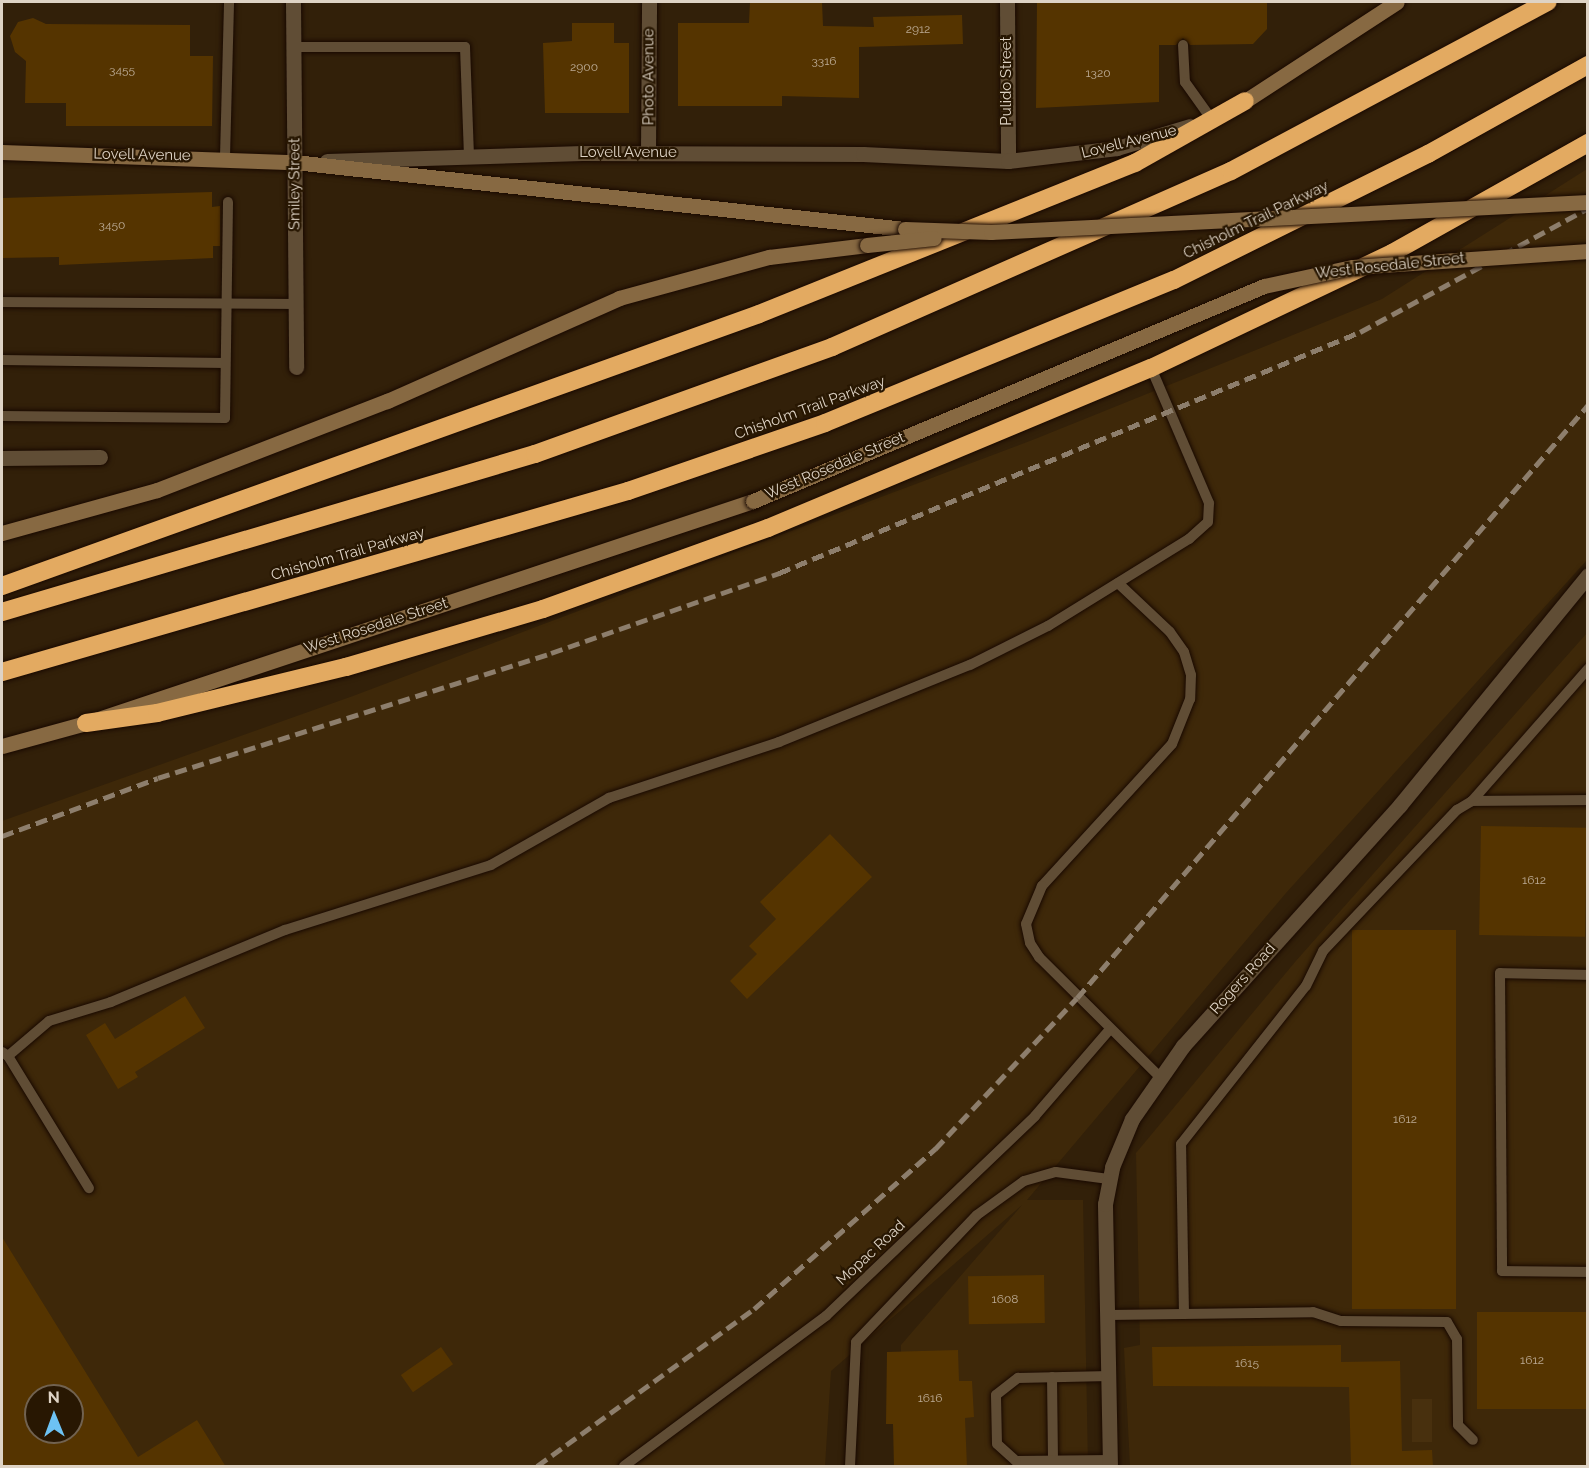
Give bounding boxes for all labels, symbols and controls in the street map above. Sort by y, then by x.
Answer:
house number: 2912 [906,23,930,37]
street label: Photo Avenue [640,28,658,126]
street label: Pulido Street [998,36,1016,126]
house number: 3316 [811,55,837,69]
house number: 2900 [570,61,598,75]
house number: 3455 [109,64,135,78]
house number: 1320 [1085,67,1111,81]
street label: Lovell Avenue [1079,121,1179,163]
street label: Smiley Street [286,138,304,230]
street label: Lovell Avenue [579,144,677,162]
street label: Lovell Avenue [93,145,191,165]
street label: Chisholm Trail Parkway [1180,177,1332,263]
house number: 3450 [99,219,125,233]
street label: West Rosedale Street [1315,249,1465,283]
street label: Chisholm Trail Parkway [732,372,888,444]
street label: West Rosedale Street [762,428,908,504]
street label: Chisholm Trail Parkway [269,523,427,585]
street label: West Rosedale Street [302,594,450,658]
house number: 1612 [1522,874,1546,888]
street label: Rogers Road [1207,940,1279,1018]
house number: 1612 [1393,1113,1417,1127]
street label: Mopac Road [833,1217,909,1289]
house number: 1608 [992,1293,1018,1307]
house number: 1612 [1520,1354,1544,1368]
house number: 1615 [1235,1357,1259,1371]
north arrow [24,1384,84,1444]
text: N [47,1388,60,1407]
house number: 1616 [918,1392,942,1406]

